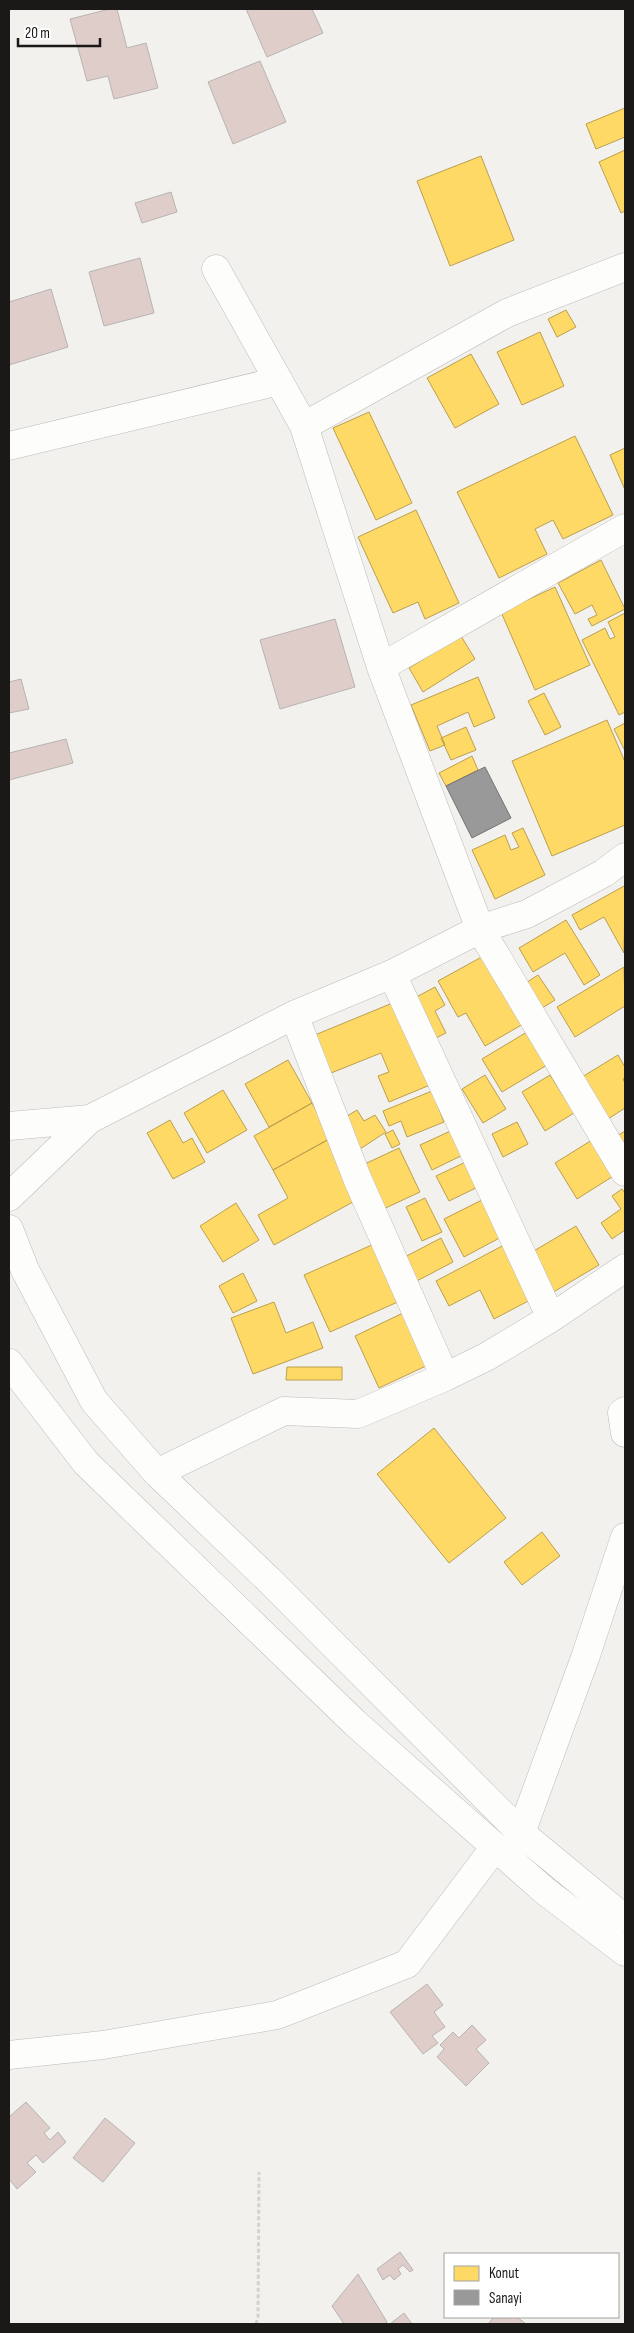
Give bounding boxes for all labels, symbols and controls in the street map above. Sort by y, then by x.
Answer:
scale bar [18,15,100,47]
text: 20 m [25,24,50,43]
legend [444,2253,619,2318]
text: Konut [489,2264,519,2283]
text: Sanayi [489,2289,522,2308]

